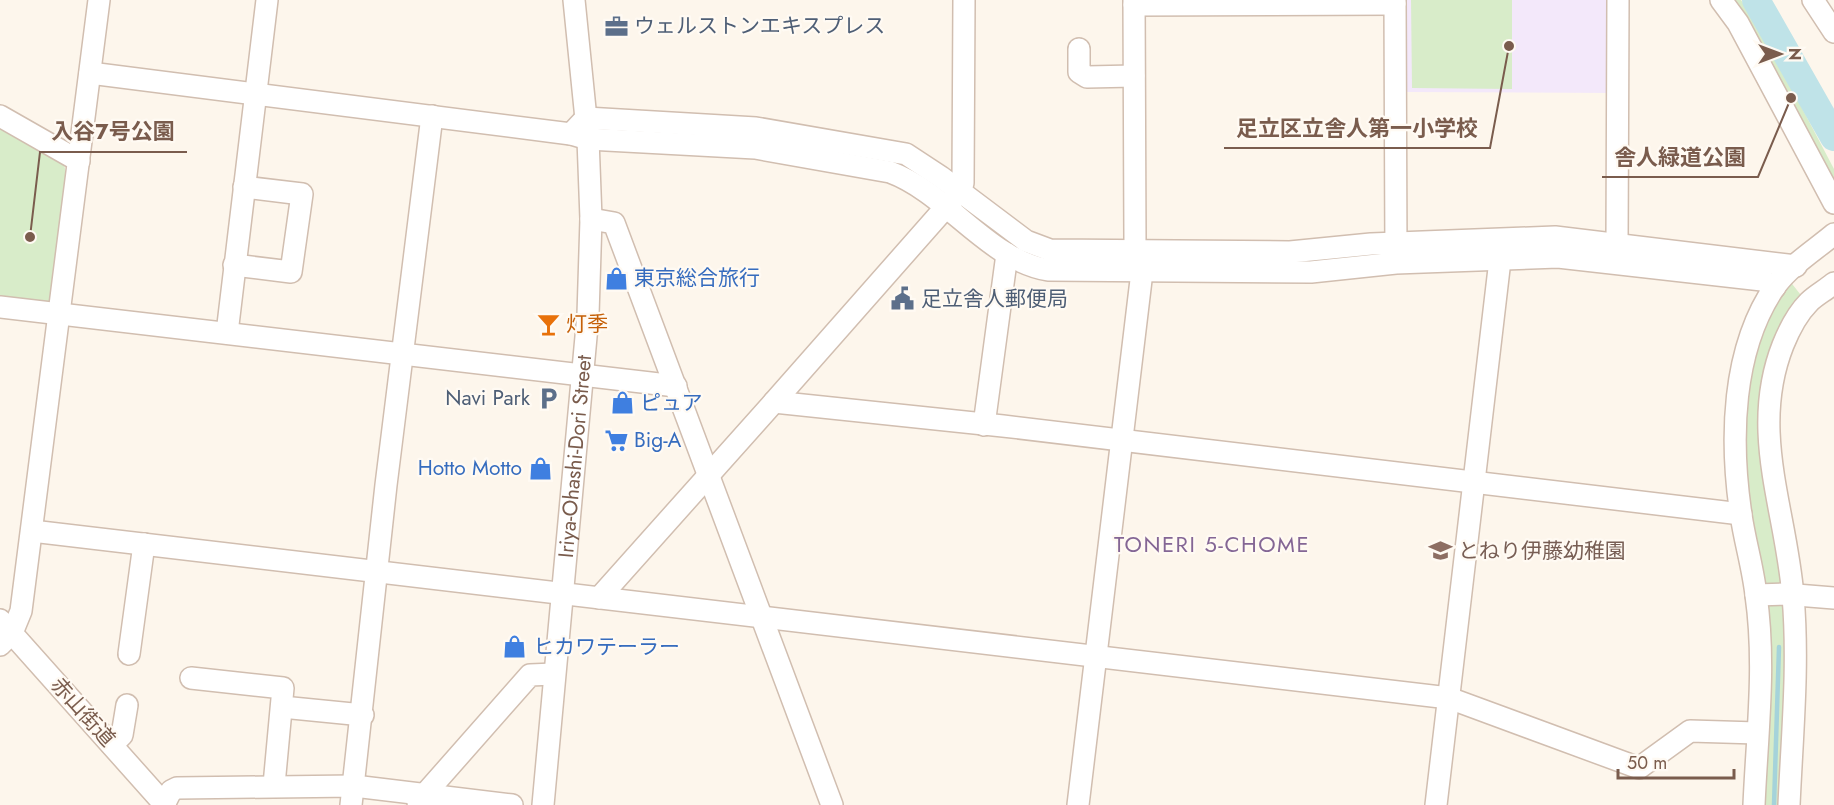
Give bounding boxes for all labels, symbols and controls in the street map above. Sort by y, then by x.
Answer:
place label: ウェルストンエキスプレス [634,11,885,41]
office icon: ウェルストンエキスプレス [603,13,629,39]
north arrow [1750,24,1810,84]
text: N [1783,48,1806,60]
callout: 足立区立舎人第一小学校 [1224,108,1490,148]
callout: 入谷7号公園 [40,112,187,152]
text: 足立区立舎人第一小学校 [1236,112,1478,144]
text: 入谷7号公園 [51,115,175,147]
callout: 舎人緑道公園 [1602,137,1758,177]
text: 舎人緑道公園 [1614,141,1746,173]
place label: 東京総合旅行 [634,263,760,293]
shop icon: 東京総合旅行 [603,265,629,291]
place label: 足立舎人郵便局 [921,284,1068,314]
public building icon: 足立舎人郵便局 [890,286,916,312]
place label: 灯季 [566,309,608,339]
bar icon: 灯季 [535,311,561,337]
street label: Iriya-Ohashi-Dori Street [551,354,599,559]
place label: Navi Park [445,383,531,413]
parking icon: Navi Park [535,385,561,411]
place label: ピュア [640,388,703,418]
shop icon: ピュア [609,390,635,416]
place label: Big-A [634,425,682,455]
supermarket icon: Big-A [603,427,629,453]
place label: Hotto Motto [418,453,522,483]
shop icon: Hotto Motto [527,455,553,481]
district label: TONERI 5-CHOME [1114,528,1310,560]
place label: とねり伊藤幼稚園 [1458,536,1626,566]
school or university icon: とねり伊藤幼稚園 [1427,538,1453,564]
place label: ヒカワテーラー [533,632,680,662]
shop icon: ヒカワテーラー [502,634,528,660]
street label: 赤山街道 [44,671,122,753]
scale bar [1618,742,1734,780]
text: 50 m [1627,750,1667,776]

